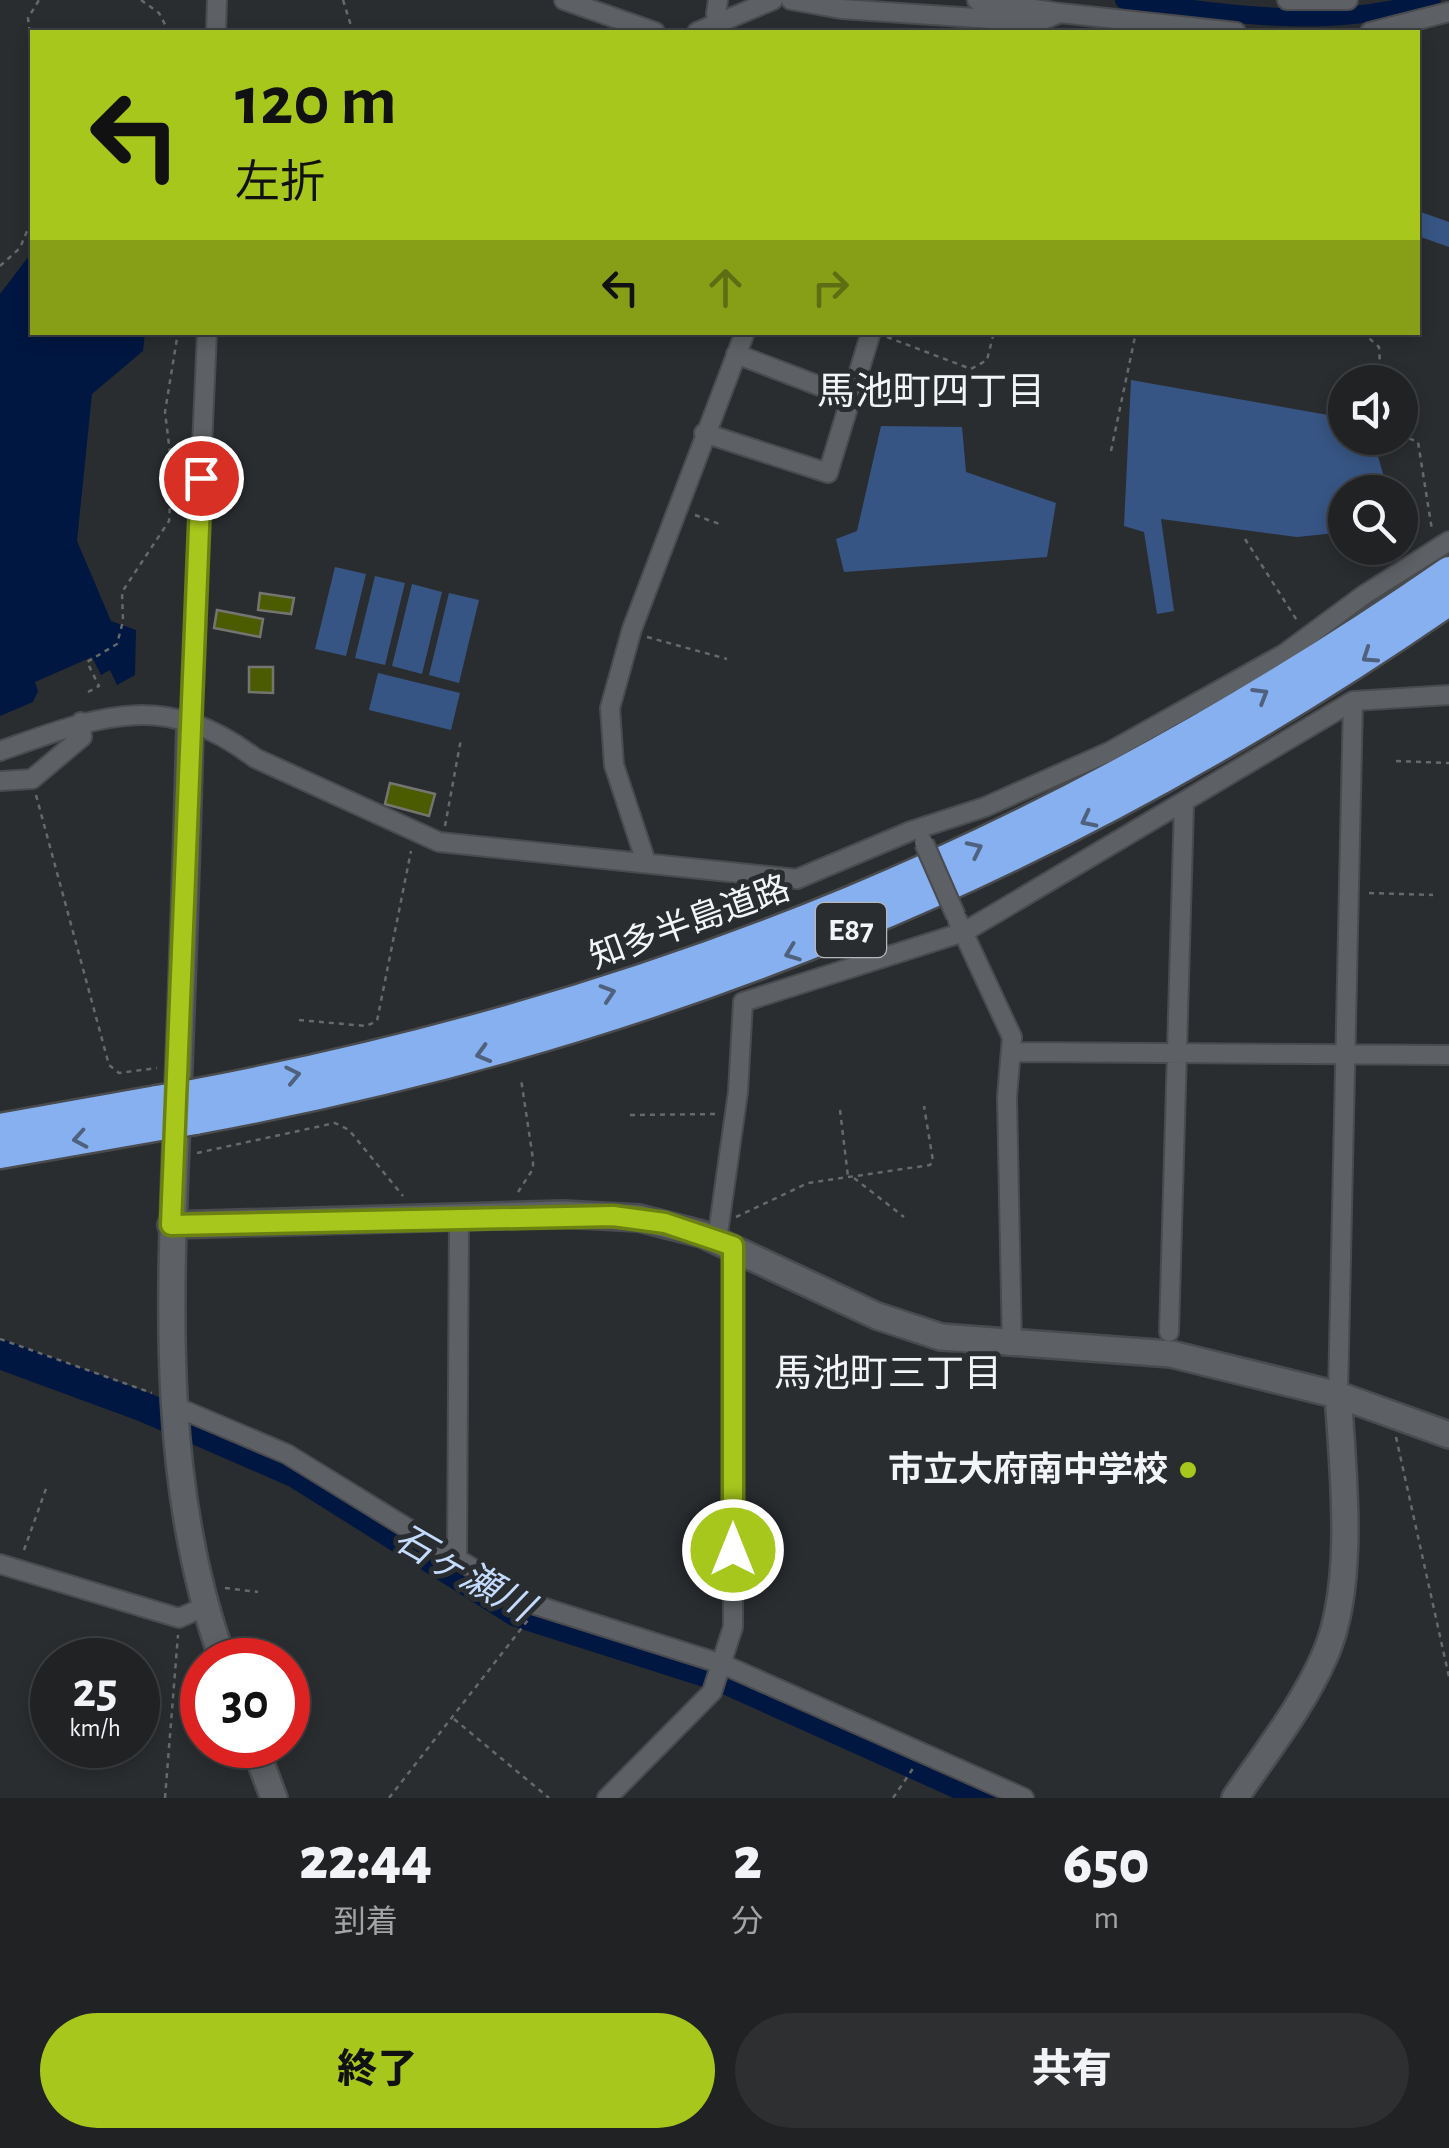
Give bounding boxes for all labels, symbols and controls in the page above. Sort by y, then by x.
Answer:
text: 120 m [235,67,397,137]
icon: left [70,70,200,200]
text: 左折 [235,161,325,206]
icon: left [593,260,648,315]
icon: ahead [698,260,753,315]
icon: right [803,260,858,315]
map controls [1328,365,1418,565]
button: sound [1328,365,1418,455]
district label: 馬池町四丁目 [817,372,1045,412]
pin [159,436,244,521]
icon: arrive [174,451,229,506]
button: search [1328,475,1418,565]
one-way arrow [1361,643,1379,662]
one-way arrow [1250,688,1268,707]
one-way arrow [1081,807,1099,827]
one-way arrow [965,842,983,862]
street label: 知多半島道路 [585,869,795,975]
road number: E87 [816,903,886,957]
one-way arrow [784,941,802,961]
one-way arrow [598,984,615,1004]
one-way arrow [475,1042,493,1063]
one-way arrow [285,1065,302,1086]
one-way arrow [72,1128,88,1149]
district label: 馬池町三丁目 [774,1354,1002,1394]
place label: 市立大府南中学校 [888,1450,1168,1488]
marker: 市立大府南中学校 [1177,1459,1199,1481]
position arrow [681,1498,785,1602]
water label: 石ヶ瀬川 [388,1518,543,1630]
speed limit sign: 30 [180,1638,310,1768]
text: 25 [72,1666,118,1716]
text: km/h [69,1716,121,1741]
text: 22:44 [299,1830,432,1890]
text: 2 [733,1830,762,1890]
text: 650 [1063,1834,1150,1894]
text: m [1093,1902,1119,1934]
text: 到着 [334,1906,398,1938]
text: 分 [732,1906,764,1938]
button: 終了 [40,2013,715,2128]
button: 共有 [735,2013,1409,2128]

